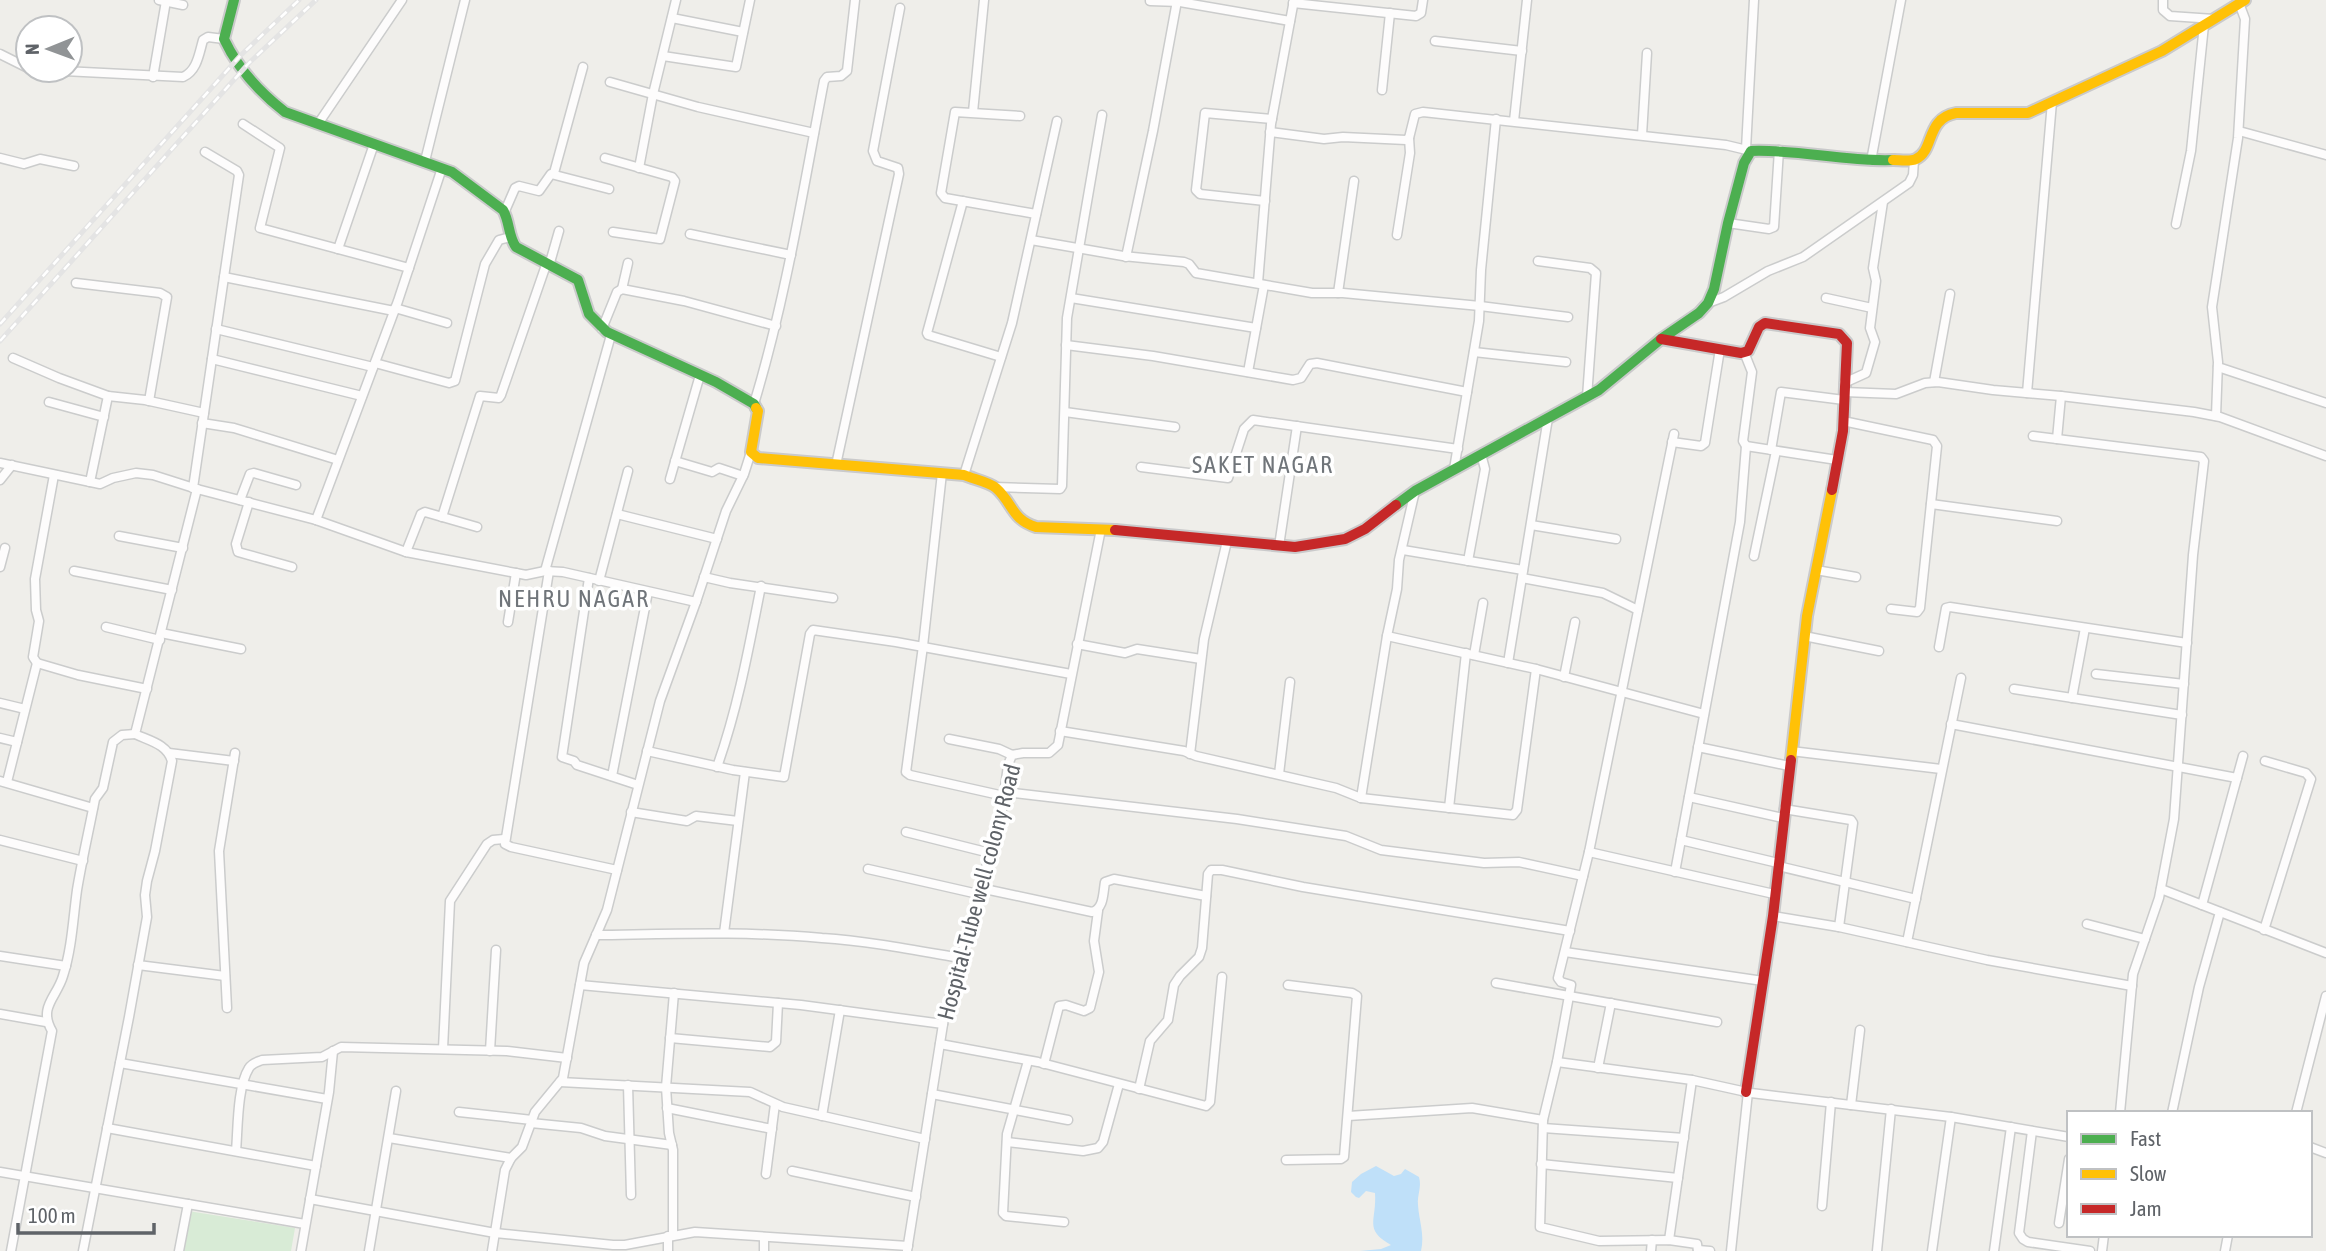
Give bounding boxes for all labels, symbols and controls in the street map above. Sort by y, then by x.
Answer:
north arrow [14,14,84,84]
text: N [21,43,43,55]
district label: SAKET NAGAR [1192,451,1334,478]
district label: NEHRU NAGAR [498,585,650,612]
street label: Hospital-Tube well colony Road [932,761,1026,1023]
legend [2067,1111,2312,1237]
text: Fast [2130,1126,2161,1150]
text: Slow [2130,1161,2167,1185]
scale bar [18,1192,154,1236]
text: Jam [2130,1196,2162,1220]
text: 100 m [28,1203,76,1227]

